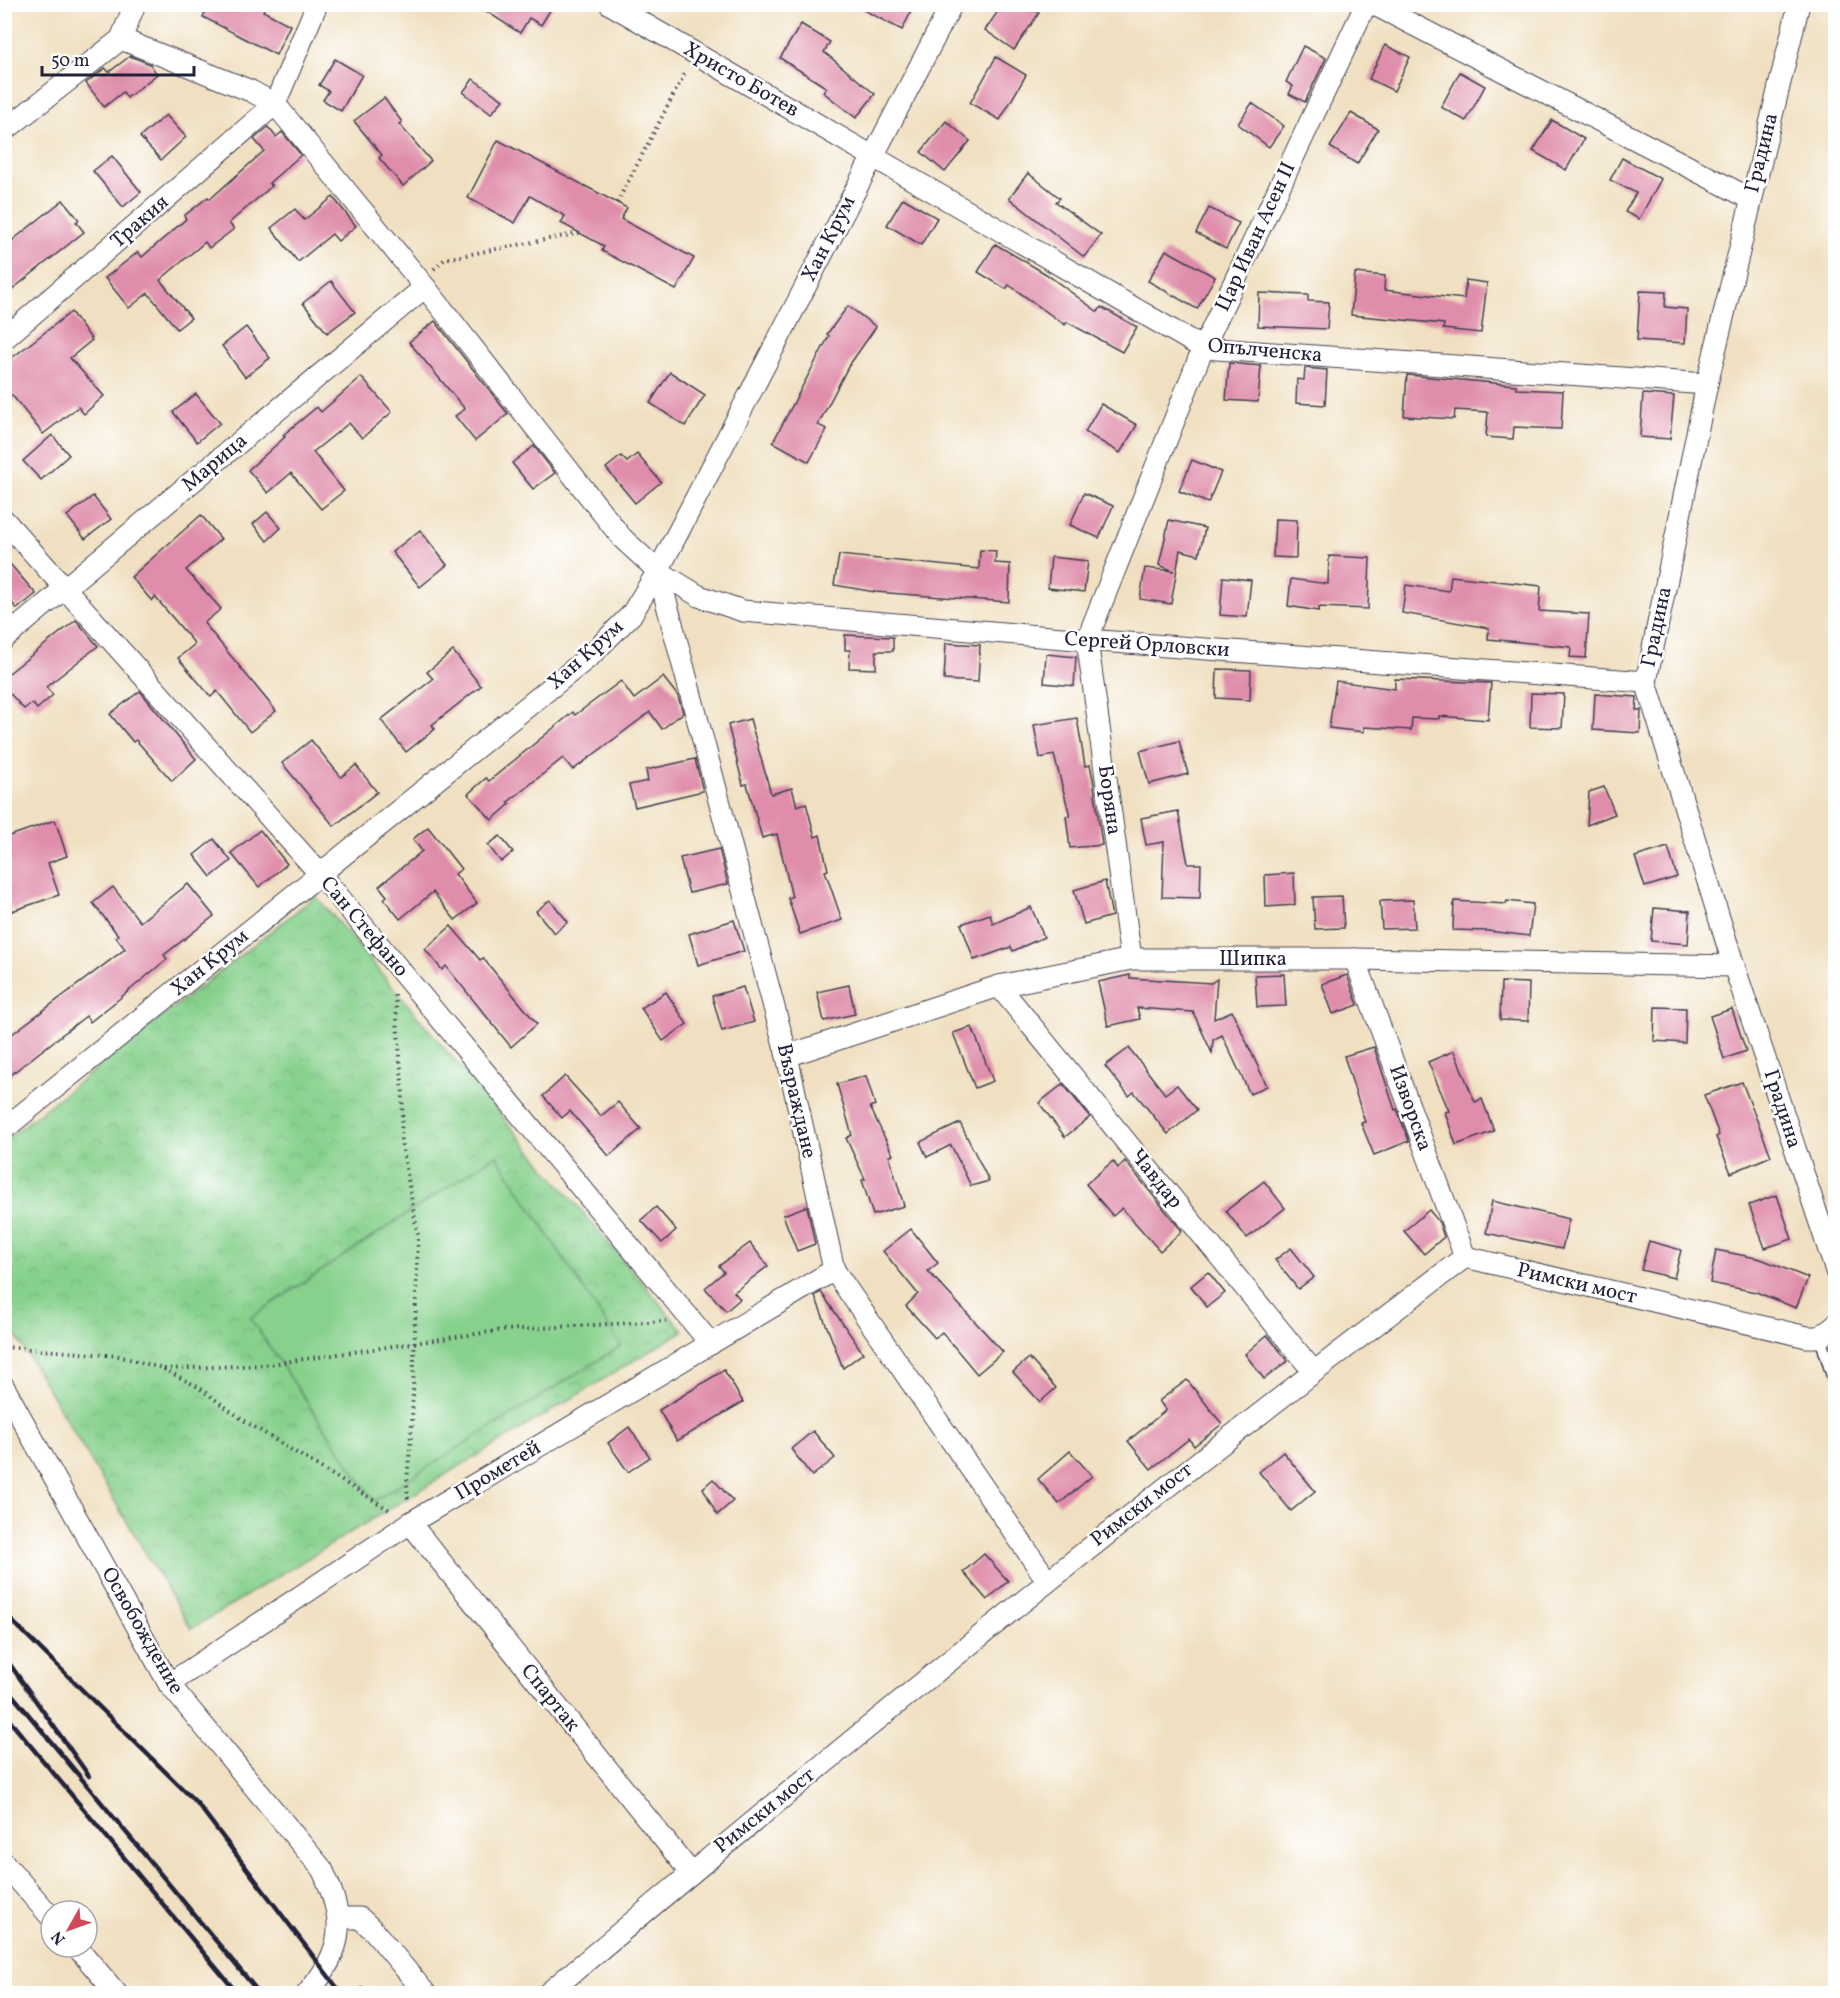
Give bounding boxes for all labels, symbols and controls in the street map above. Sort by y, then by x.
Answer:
street label: Христо Ботев [678,35,804,125]
scale bar [42,39,194,77]
text: 50 m [51,49,90,74]
street label: Градина [1738,110,1786,196]
street label: Цар Иван Асен II [1209,157,1303,317]
street label: Тракия [105,188,176,256]
street label: Хан Крум [795,191,863,287]
street label: Опълченска [1206,332,1324,370]
street label: Марица [176,427,254,499]
street label: Градина [1634,584,1680,670]
street label: Хан Крум [542,613,630,697]
street label: Сергей Орловски [1063,625,1231,665]
street label: Боряна [1090,763,1128,837]
street label: Сан Стефано [313,870,415,984]
street label: Хан Крум [165,923,255,1003]
street label: Шипка [1219,945,1287,974]
street label: Възраждане [769,1041,823,1161]
street label: Изворска [1381,1061,1439,1155]
street label: Градина [1756,1066,1808,1152]
street label: Чавдар [1123,1143,1189,1215]
street label: Римски мост [1514,1256,1640,1312]
street label: Прометей [449,1434,547,1508]
street label: Римски мост [1085,1456,1199,1554]
street label: Освобождение [94,1562,190,1700]
street label: Спартак [514,1658,586,1738]
street label: Римски мост [708,1761,822,1861]
north arrow [39,1899,99,1959]
text: N [47,1926,71,1949]

